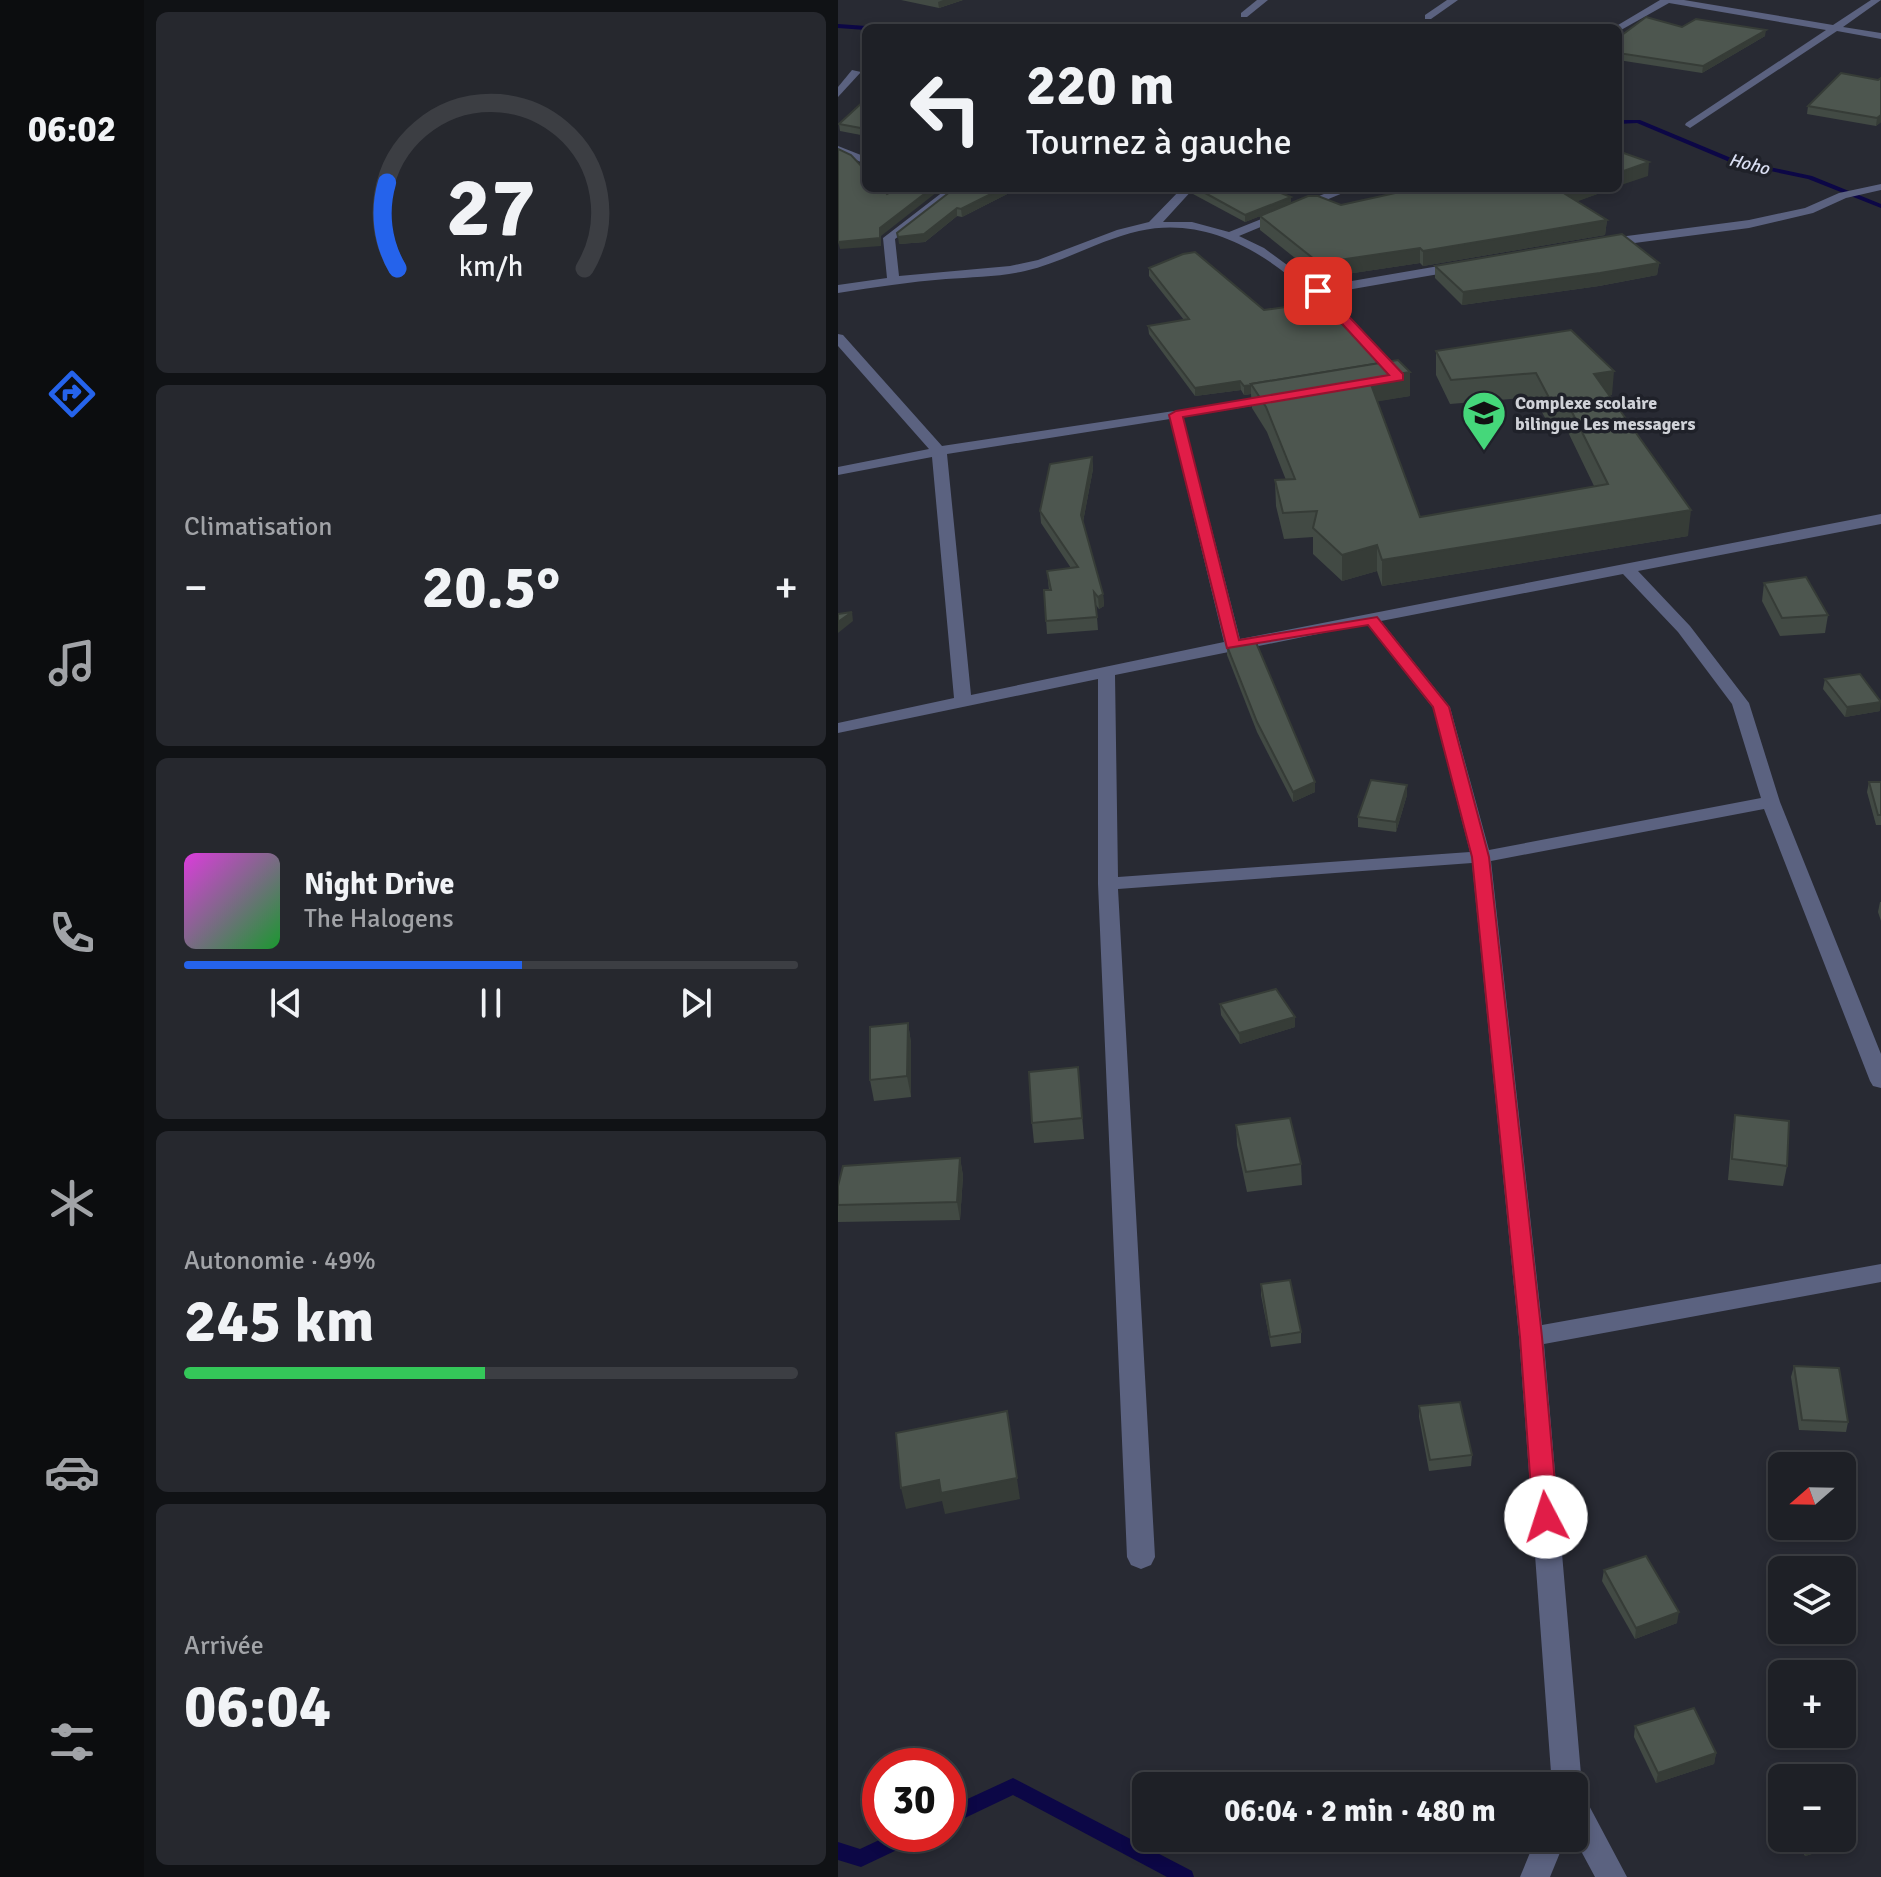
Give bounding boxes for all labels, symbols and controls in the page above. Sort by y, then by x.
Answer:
text: 220 m [1026,51,1174,120]
icon: left [894,56,998,160]
text: 06:02 [28,107,116,152]
text: Tournez à gauche [1026,120,1292,165]
water label: Hoho [1727,148,1773,180]
text: 27 [446,156,536,258]
text: km/h [459,249,523,284]
pin [1284,257,1352,325]
icon: arrive [1296,269,1340,313]
icon: directions [44,366,100,422]
school or university icon: Complexe scolaire bilingue Les messagers [1460,389,1508,452]
place label: Complexe scolaire bilingue Les messagers [1515,392,1695,435]
text: Climatisation [184,511,333,543]
text: 20.5° [422,551,560,625]
text: − [184,561,208,615]
text: + [774,561,798,615]
icon: music [44,635,100,691]
text: Night Drive [304,866,454,903]
text: The Halogens [304,903,454,935]
icon: phone [44,905,100,961]
icon: previous [264,981,308,1025]
icon: pause [469,981,513,1025]
icon: next [674,981,718,1025]
icon: climate [44,1175,100,1231]
text: Autonomie · 49% [184,1245,376,1277]
text: 245 km [184,1285,374,1359]
icon: car [44,1444,100,1500]
north arrow [1768,1452,1856,1540]
map controls [1768,1452,1856,1852]
position arrow [1504,1475,1588,1559]
button: layers [1768,1556,1856,1644]
text: Arrivée [184,1630,264,1662]
button: + [1768,1660,1856,1748]
text: 06:04 [184,1670,331,1744]
icon: filters [44,1714,100,1770]
speed limit sign: 30 [862,1748,966,1852]
button: − [1768,1764,1856,1852]
text: 06:04 · 2 min · 480 m [1224,1793,1496,1830]

